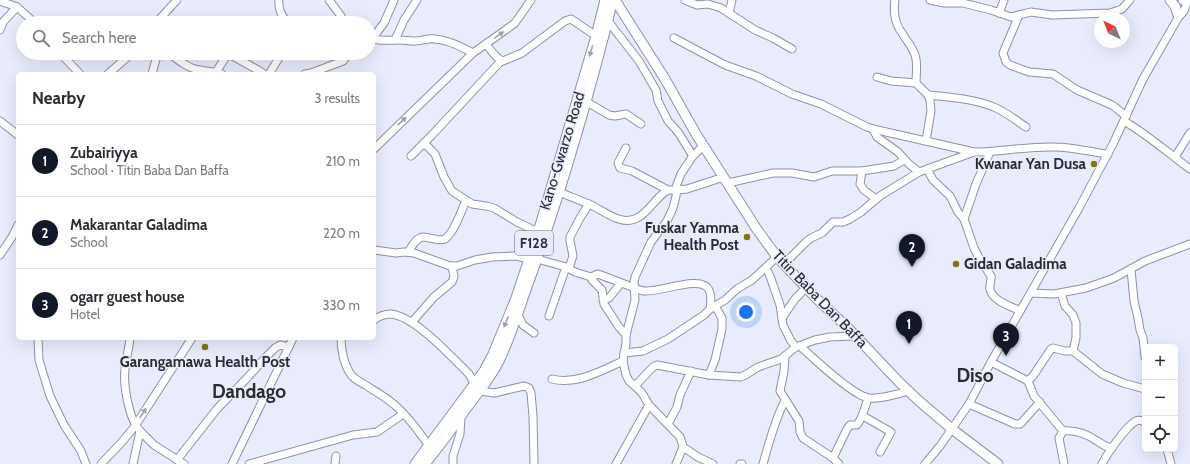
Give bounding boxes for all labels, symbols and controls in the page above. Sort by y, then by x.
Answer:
north arrow [1094,12,1130,48]
search box [16,16,376,60]
icon: search [30,27,52,49]
text: Search here [62,29,137,47]
one-way arrow [493,31,504,39]
one-way arrow [588,46,594,58]
text: Nearby [32,88,85,108]
text: 3 results [314,90,360,106]
street label: Kano-Gwarzo Road [535,90,589,212]
one-way arrow [397,117,407,126]
text: Zubairiyya [70,144,138,162]
text: 1 [43,153,47,169]
text: 210 m [326,153,360,169]
place label: Kwanar Yan Dusa [975,155,1087,173]
marker: Kwanar Yan Dusa [1089,159,1099,169]
text: School · Titin Baba Dan Baffa [70,162,229,178]
text: Makarantar Galadima [70,216,208,234]
place label: Fuskar Yamma Health Post [645,219,740,254]
text: 2 [42,225,48,241]
text: 220 m [323,225,360,241]
road number: F128 [515,231,553,255]
marker: Fuskar Yamma Health Post [742,232,752,242]
text: School [70,234,108,250]
pin: 2 [899,234,925,267]
street label: Titin Baba Dan Baffa [769,246,872,352]
place label: Gidan Galadima [964,255,1067,273]
marker: Gidan Galadima [951,259,961,269]
text: ogarr guest house [70,288,184,306]
text: 3 [41,297,49,313]
text: 330 m [323,297,360,313]
your location [736,302,756,322]
text: Hotel [70,306,100,322]
pin: 1 [896,311,922,344]
one-way arrow [503,316,509,327]
pin: 3 [993,323,1019,356]
marker: Garangamawa Health Post [200,342,210,352]
map controls [1142,344,1178,452]
button: + [1142,344,1178,380]
place label: Garangamawa Health Post [120,353,290,371]
district label: Diso [957,364,994,387]
district label: Dandago [212,380,286,403]
button: − [1142,380,1178,416]
one-way arrow [139,408,147,418]
button: locate [1142,416,1178,452]

